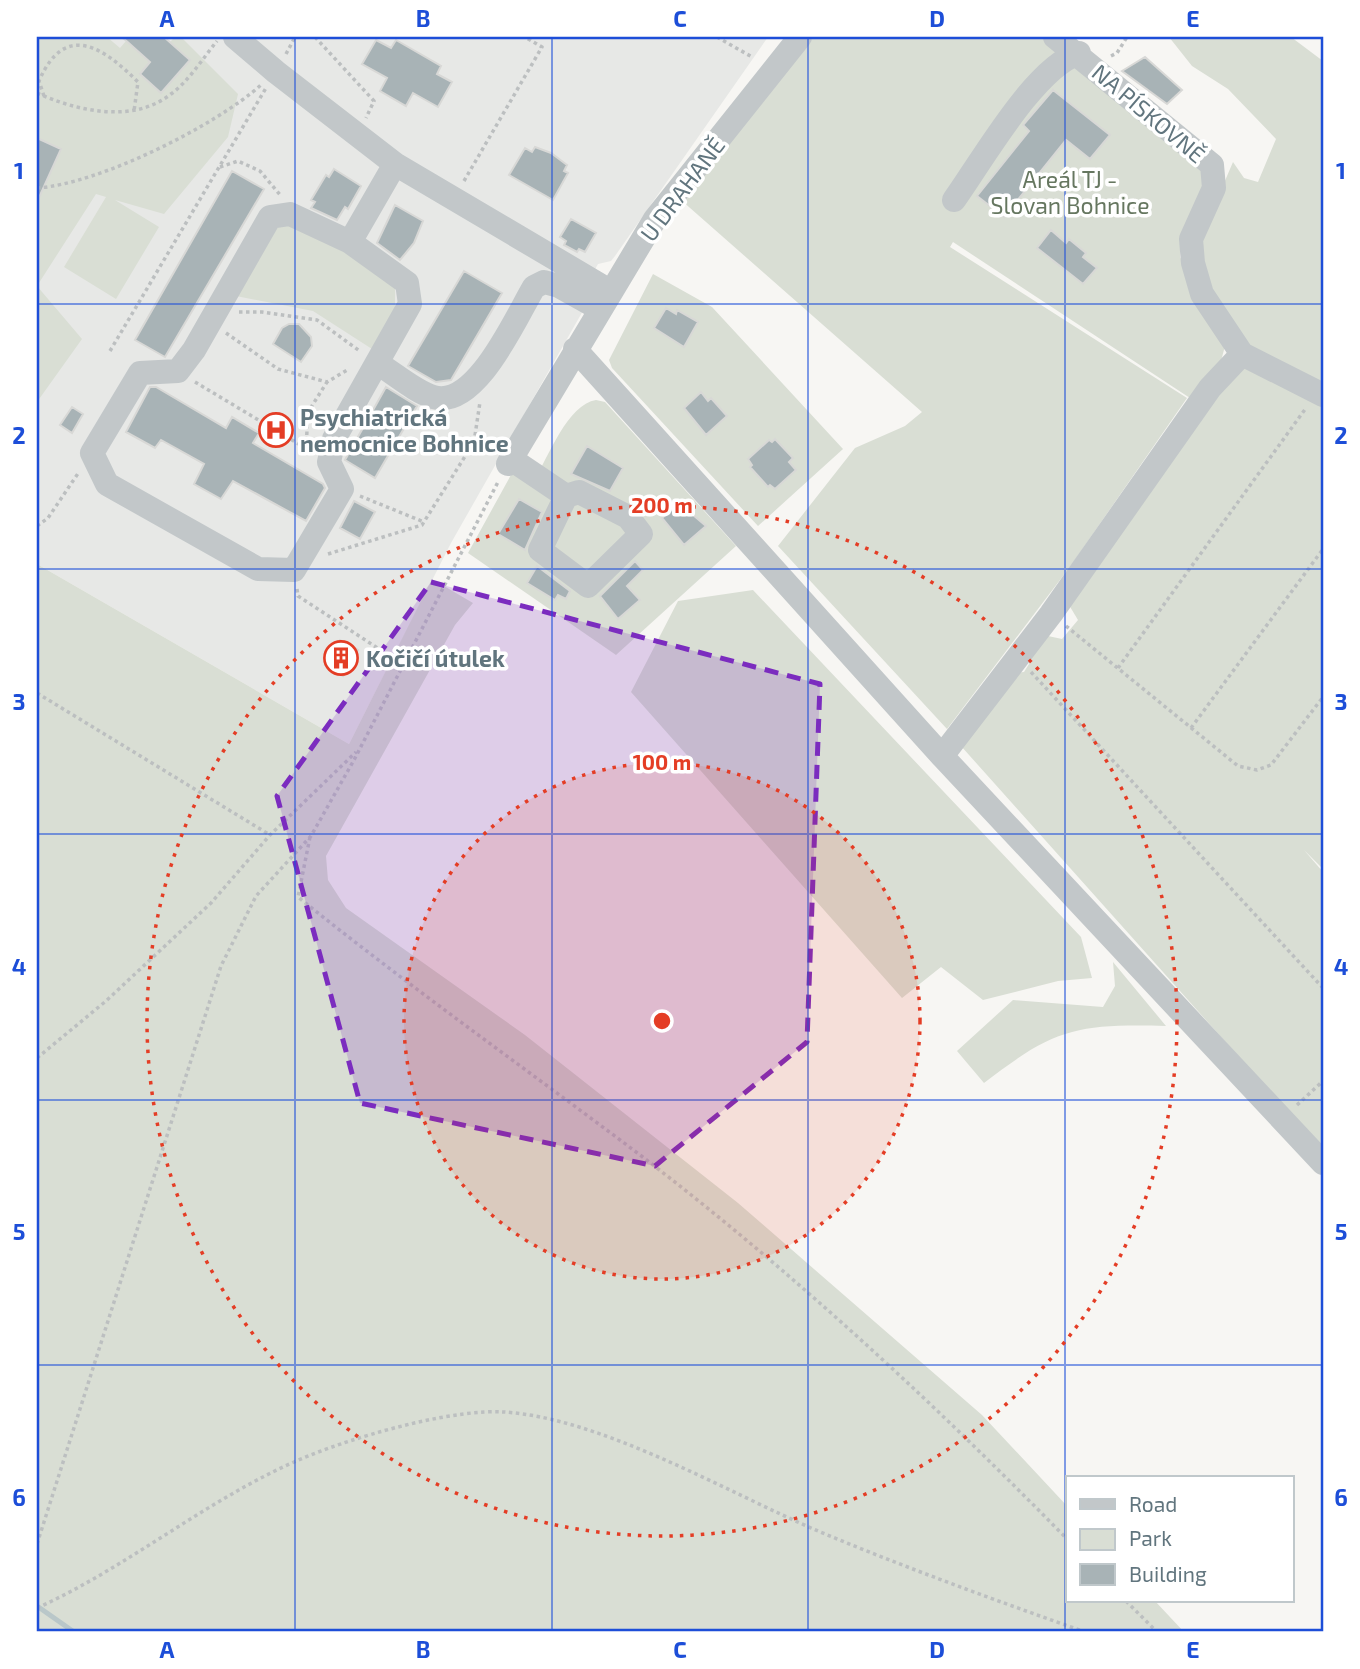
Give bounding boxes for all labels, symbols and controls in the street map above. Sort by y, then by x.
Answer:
text: A [159,4,175,32]
text: B [416,4,430,32]
text: C [673,4,687,32]
text: D [929,4,945,32]
text: E [1186,4,1200,32]
street label: NA PÍSKOVNĚ [1087,58,1211,168]
street label: U DRAHANĚ [634,131,730,247]
text: 1 [14,156,24,184]
text: 1 [1336,156,1346,184]
park label: Areál TJ - Slovan Bohnice [990,165,1150,219]
place label: Psychiatrická nemocnice Bohnice [300,403,509,457]
hospital icon: Psychiatrická nemocnice Bohnice [257,411,295,449]
text: 2 [12,421,26,449]
text: 2 [1334,421,1348,449]
text: 200 m [631,492,693,517]
building icon: Kočičí útulek [322,639,360,677]
place label: Kočičí útulek [366,644,505,672]
text: 3 [12,687,26,715]
text: 3 [1334,687,1348,715]
text: 100 m [633,749,691,774]
text: 4 [12,952,26,980]
text: 4 [1334,952,1348,980]
centre of rings [650,1009,674,1033]
text: 5 [13,1217,25,1245]
text: 5 [1335,1217,1347,1245]
legend [1066,1476,1294,1602]
text: 6 [12,1483,26,1511]
text: 6 [1334,1483,1348,1511]
text: Road [1129,1491,1177,1516]
text: Park [1129,1525,1172,1550]
text: Building [1129,1561,1207,1586]
text: A [159,1635,175,1663]
text: B [416,1635,430,1663]
text: C [673,1635,687,1663]
text: D [929,1635,945,1663]
text: E [1186,1635,1200,1663]

